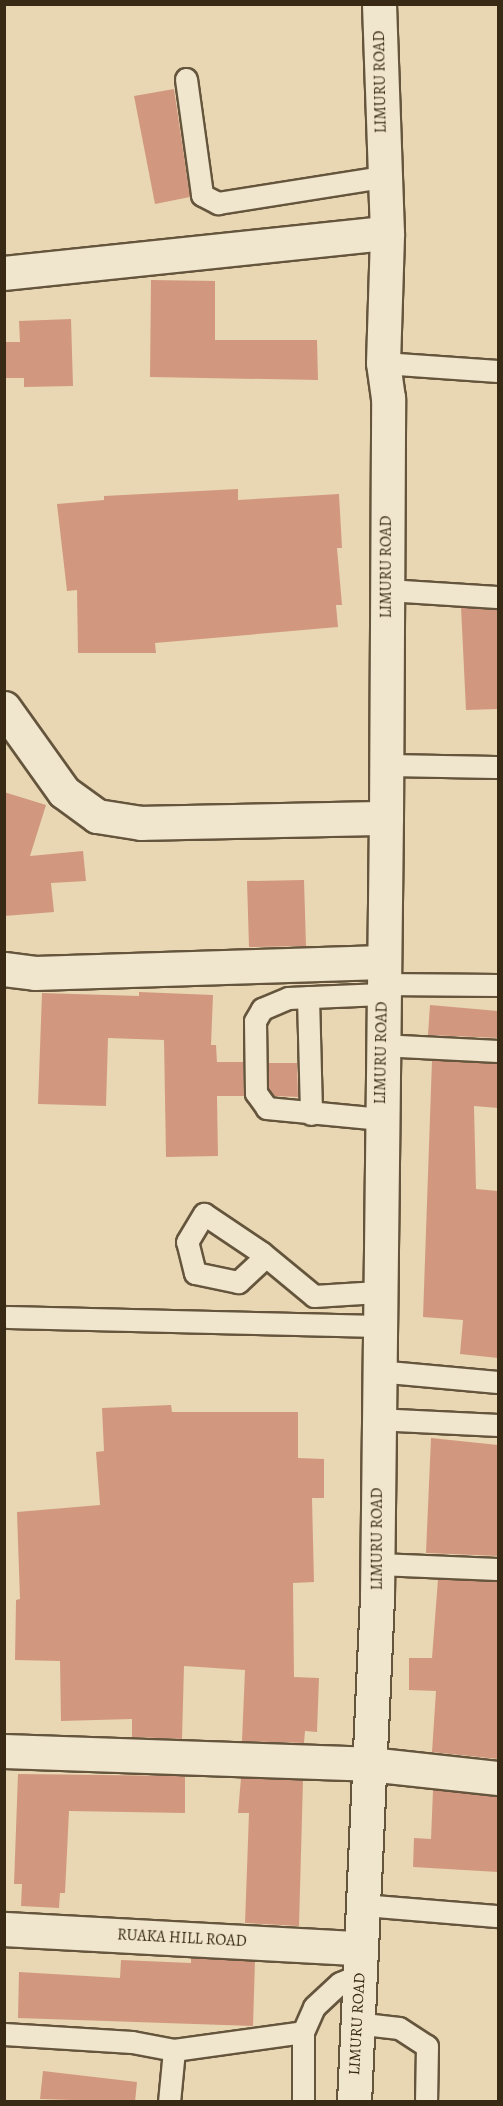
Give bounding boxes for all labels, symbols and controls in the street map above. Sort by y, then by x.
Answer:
street label: LIMURU ROAD [370,31,390,133]
street label: LIMURU ROAD [376,516,396,618]
street label: LIMURU ROAD [371,1002,391,1104]
street label: LIMURU ROAD [367,1488,387,1590]
street label: RUAKA HILL ROAD [117,1925,247,1951]
street label: LIMURU ROAD [345,1972,369,2076]

